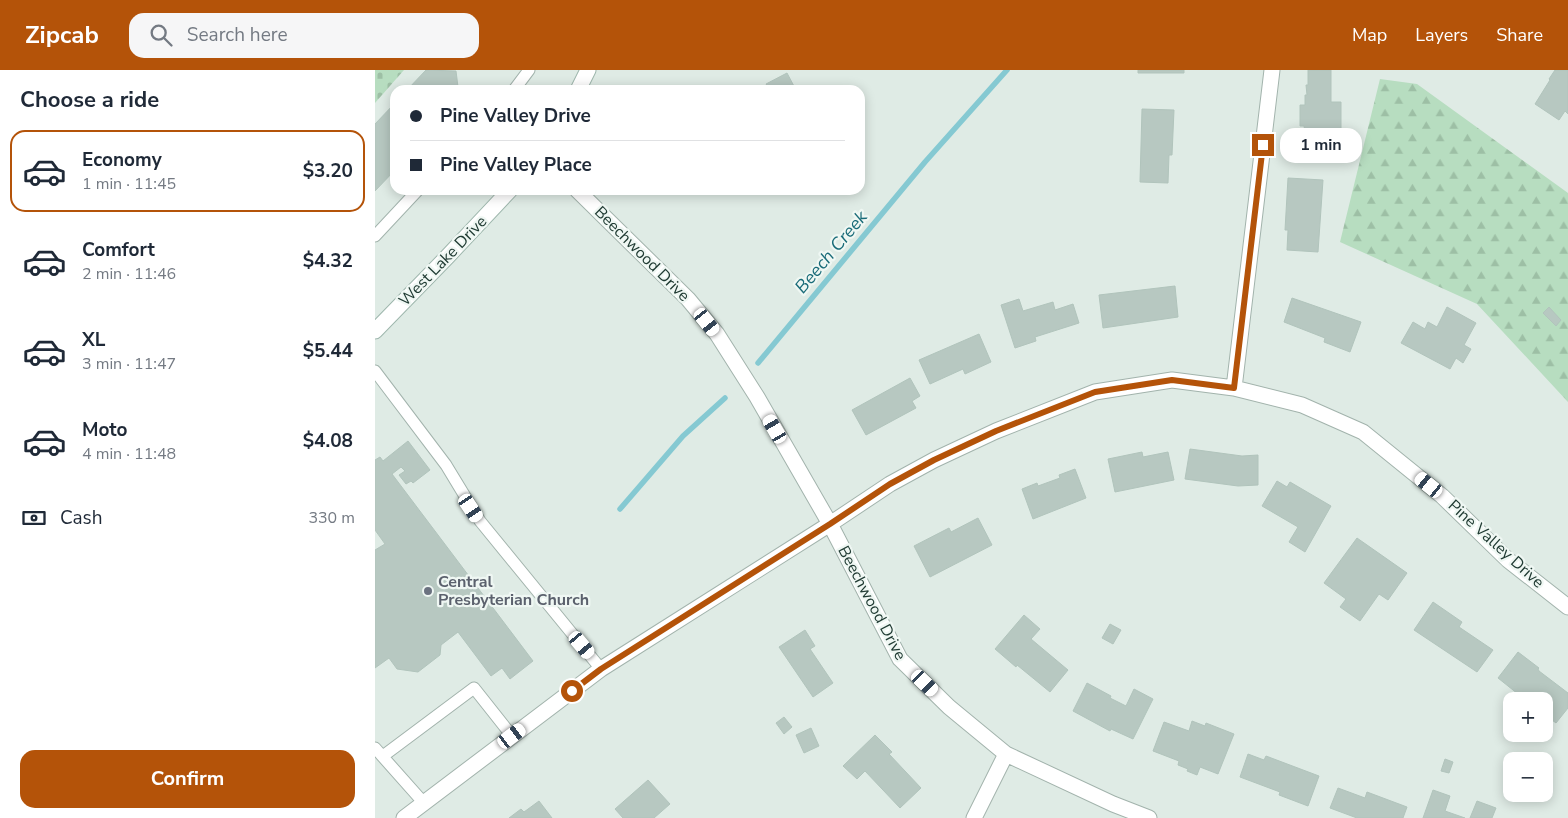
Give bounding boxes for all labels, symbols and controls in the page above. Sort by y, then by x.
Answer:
search box [129,13,479,58]
text: Zipcab [25,19,99,51]
icon: search [147,21,175,49]
text: Search here [187,22,288,48]
text: Map [1352,23,1387,47]
text: Layers [1415,23,1468,47]
text: Share [1496,23,1543,47]
text: Choose a ride [20,85,159,115]
text: Pine Valley Drive [440,103,591,129]
callout: 1 min [1281,128,1363,162]
route end [1252,134,1274,156]
text: 1 min [1300,134,1342,156]
text: Economy [82,147,162,173]
icon: car [22,149,67,194]
text: Pine Valley Place [440,152,592,178]
text: $3.20 [303,158,353,184]
text: 1 min · 11:45 [82,173,176,195]
street label: Beechwood Drive [589,201,695,307]
water label: Beech Creek [789,205,873,298]
street label: West Lake Drive [394,211,492,311]
text: Comfort [82,237,155,263]
icon: car [22,239,67,284]
text: $4.32 [303,248,353,274]
text: 2 min · 11:46 [82,263,176,285]
car [691,306,722,338]
text: XL [82,327,105,353]
icon: car [22,329,67,374]
text: $5.44 [303,338,353,364]
text: 3 min · 11:47 [82,353,176,375]
car [761,412,788,446]
text: Moto [82,417,128,443]
icon: car [22,419,67,464]
text: $4.08 [303,428,353,454]
text: 4 min · 11:48 [82,443,176,465]
car [1412,470,1445,500]
car [456,491,485,525]
street label: Pine Valley Drive [1443,495,1549,593]
icon: cash [20,504,48,532]
text: Cash [60,505,102,531]
text: 330 m [308,507,355,529]
street label: Beechwood Drive [833,542,911,664]
place label: Central Presbyterian Church [438,571,589,611]
marker: Central Presbyterian Church [422,585,434,597]
car [566,629,597,661]
car [908,667,941,699]
route start [561,680,583,702]
map controls [1503,692,1553,802]
button: + [1503,692,1553,742]
car [495,721,528,751]
button: Confirm [20,750,355,808]
button: − [1503,752,1553,802]

